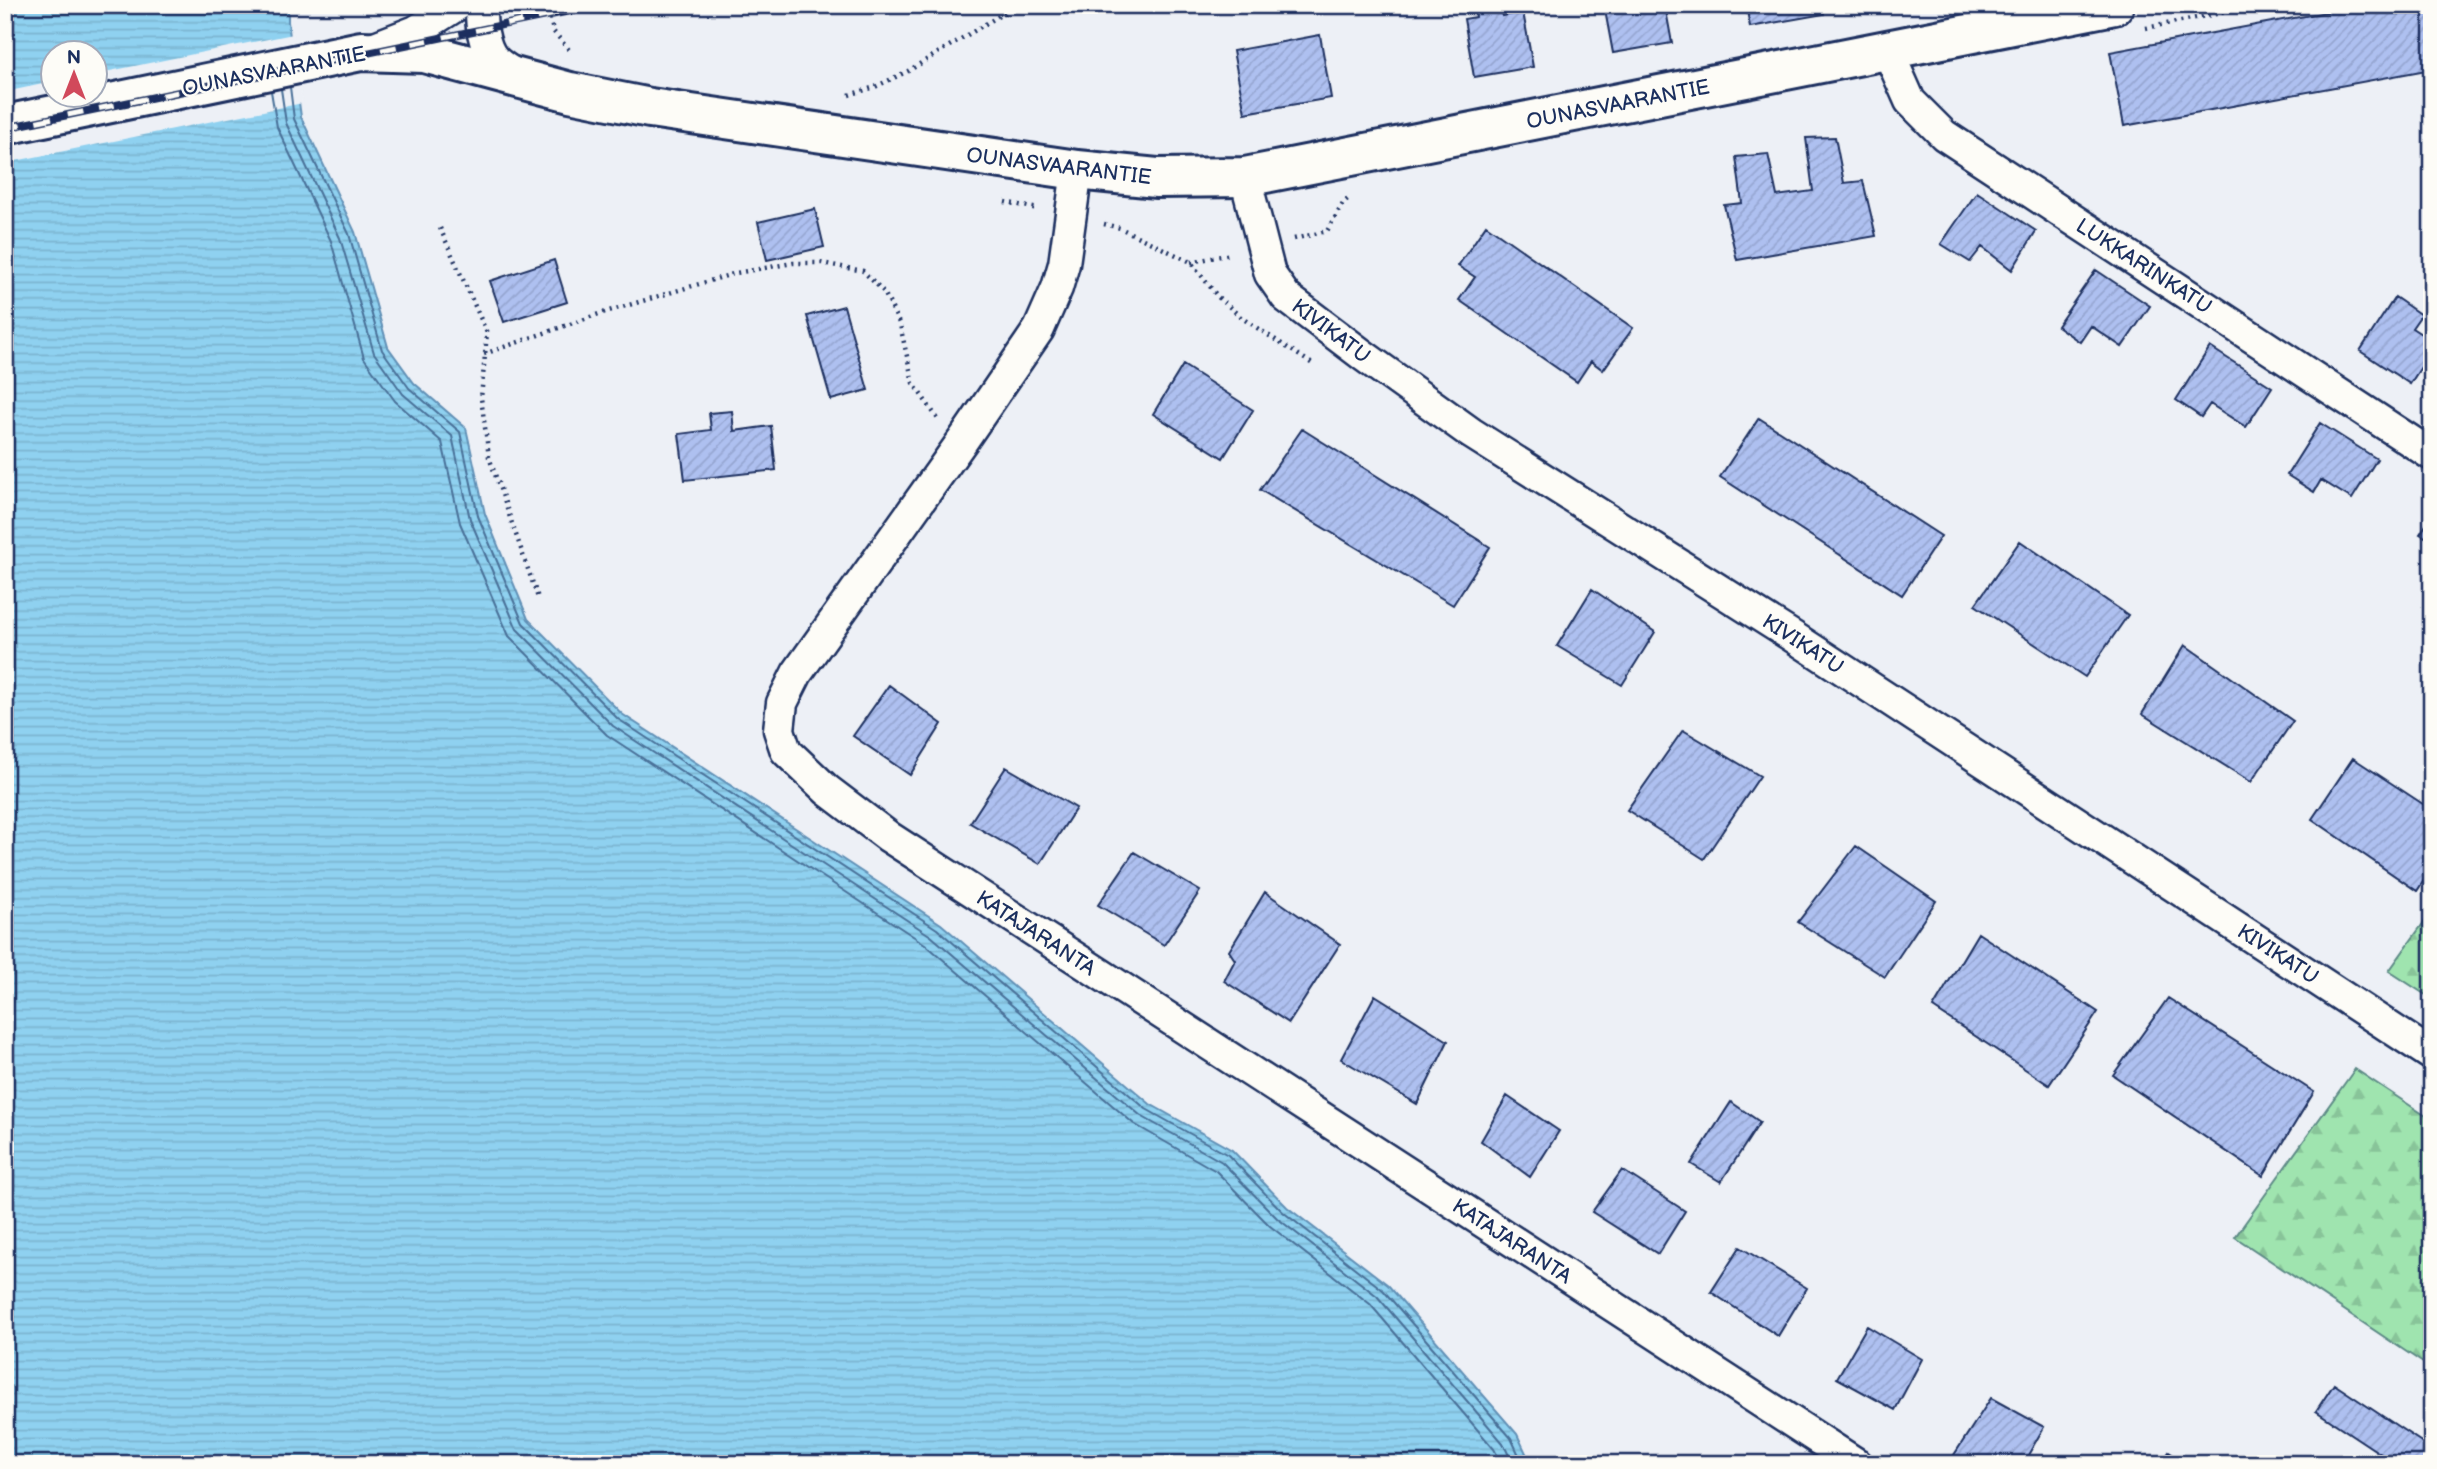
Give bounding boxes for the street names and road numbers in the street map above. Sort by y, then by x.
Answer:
street label: OUNASVAARANTIE [180,41,368,102]
street label: OUNASVAARANTIE [1524,74,1712,135]
street label: OUNASVAARANTIE [965,143,1153,190]
street label: LUKKARINKATU [2071,213,2216,320]
street label: KIVIKATU [1287,294,1375,369]
street label: KIVIKATU [1757,609,1848,680]
street label: KATAJARANTA [971,886,1100,981]
street label: KIVIKATU [2232,919,2323,990]
street label: KATAJARANTA [1447,1194,1576,1289]

